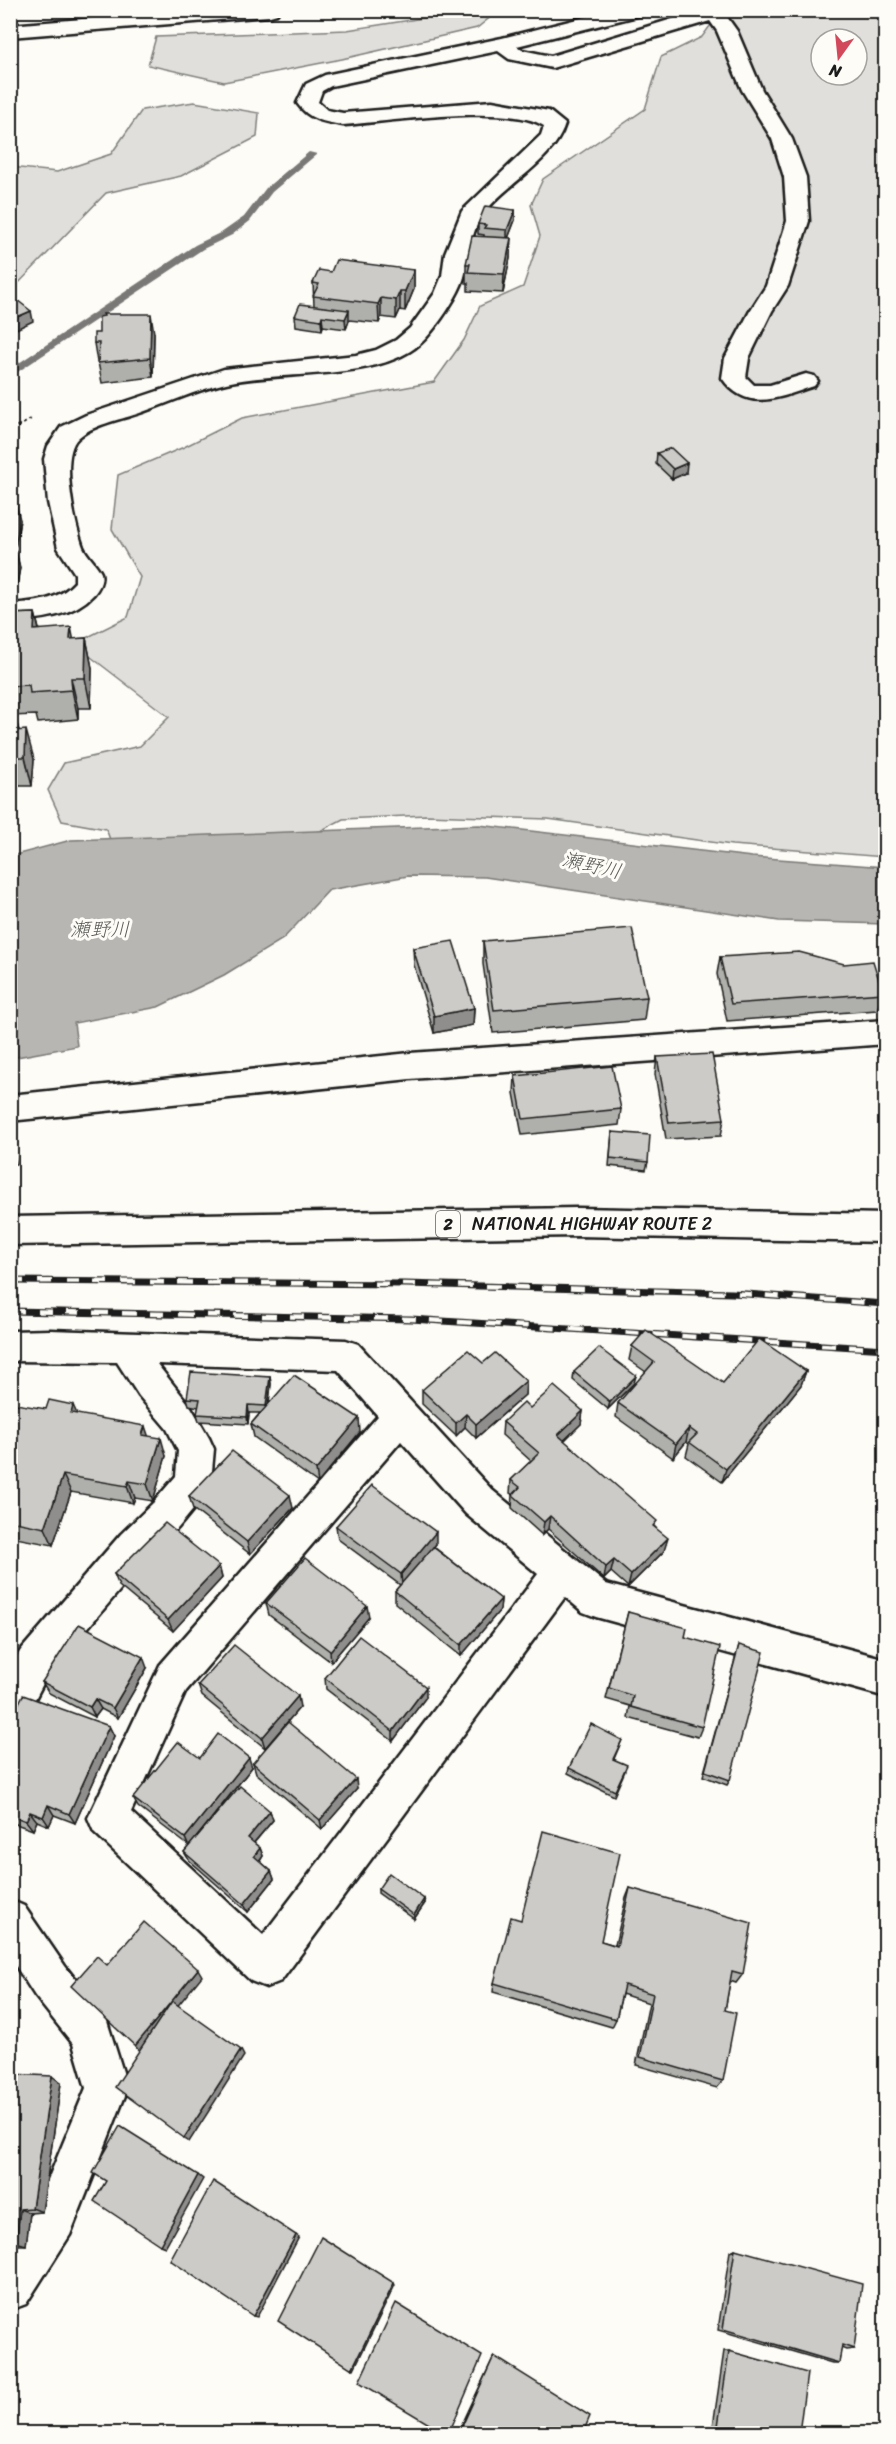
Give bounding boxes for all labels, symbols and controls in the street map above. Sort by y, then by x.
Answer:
north arrow [809,27,869,87]
text: N [825,55,845,87]
water label: 瀬野川 [559,842,625,889]
water label: 瀬野川 [70,912,130,947]
street label: NATIONAL HIGHWAY ROUTE 2 [472,1208,712,1240]
road number: 2 [436,1211,460,1237]

